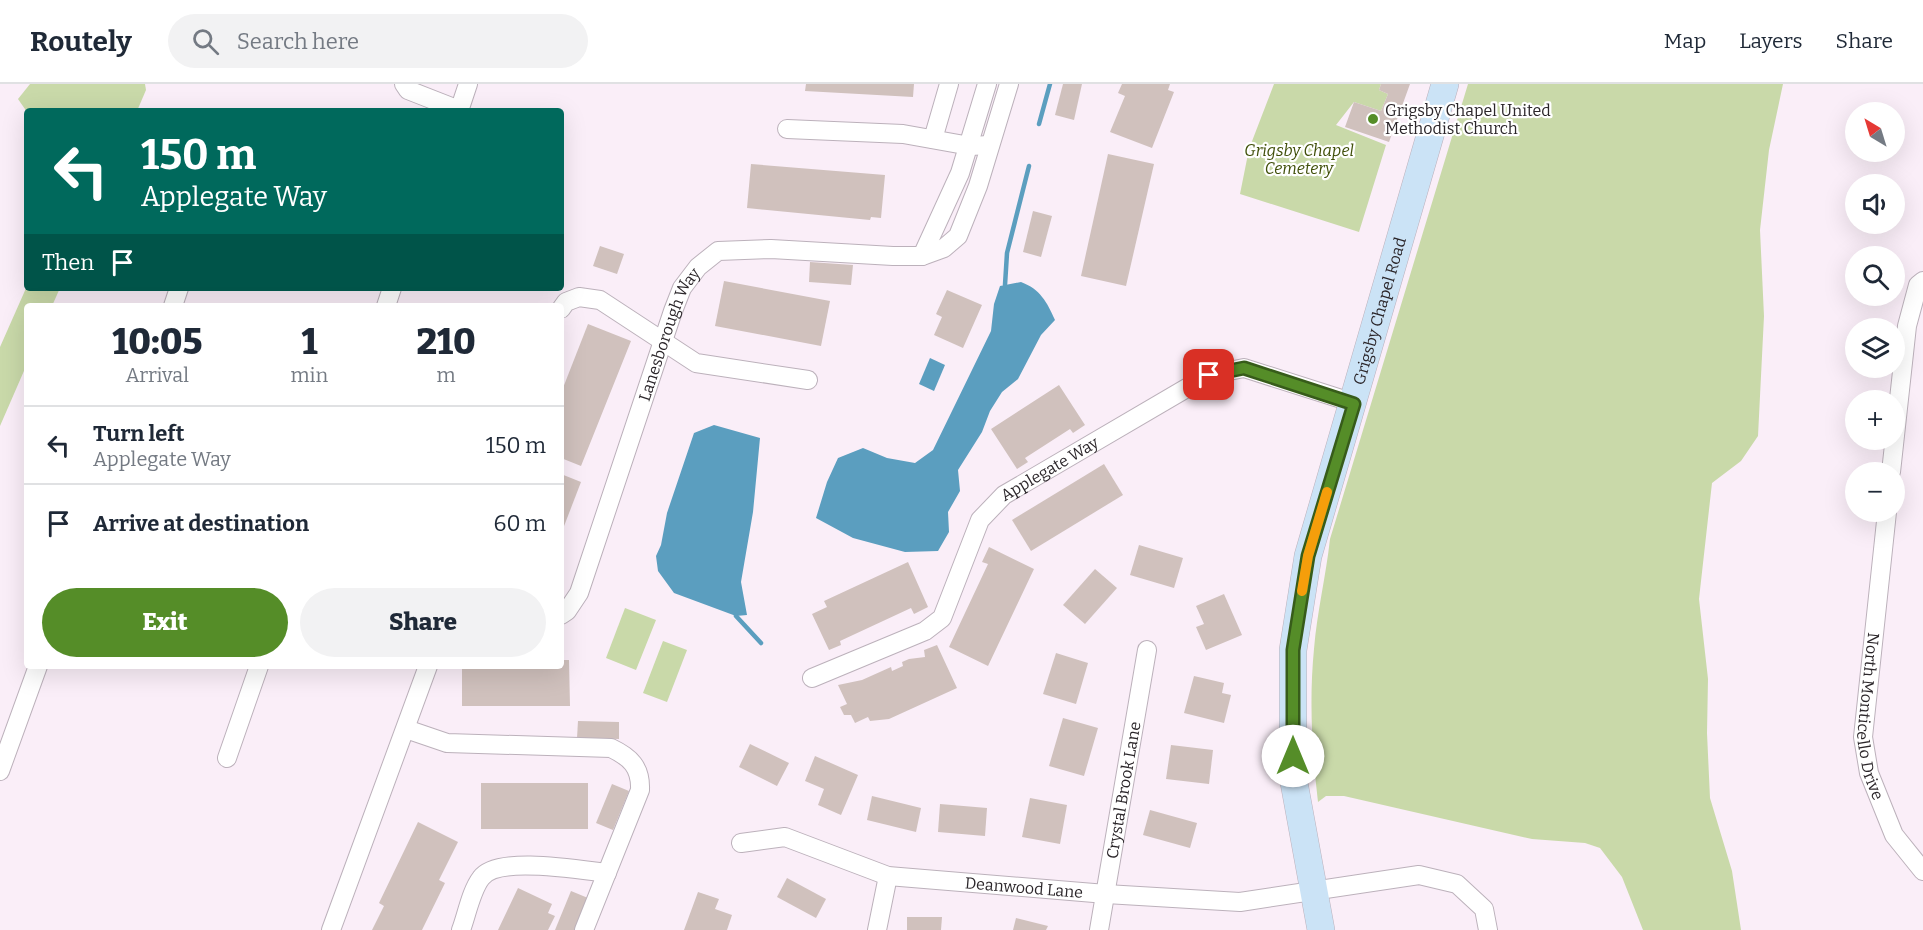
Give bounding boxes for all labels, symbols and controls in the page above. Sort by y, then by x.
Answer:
search box [168,14,588,68]
text: Routely [30,25,132,58]
icon: search [189,25,222,58]
text: Search here [237,28,359,55]
text: Map [1664,28,1706,54]
text: Layers [1739,28,1803,54]
text: Share [1836,28,1893,54]
place label: Grigsby Chapel United Methodist Church [1385,101,1551,138]
north arrow [1845,102,1905,162]
map controls [1845,102,1905,522]
marker: Grigsby Chapel United Methodist Church [1366,112,1380,126]
text: 150 m [141,130,256,180]
icon: left [42,132,120,210]
park label: Grigsby Chapel Cemetery [1244,141,1354,178]
button: sound [1845,174,1905,234]
text: Applegate Way [141,181,327,213]
street label: Grigsby Chapel Road [1349,234,1410,387]
icon: arrive [106,246,139,279]
button: search [1845,246,1905,306]
text: Then [42,249,94,276]
street label: Lanesborough Way [635,264,704,403]
button: layers [1845,318,1905,378]
text: 10:05 [112,320,202,364]
text: 1 [301,320,317,364]
text: 210 [416,320,476,364]
pin [1183,349,1234,400]
icon: arrive [1192,358,1225,391]
text: Arrival [126,363,189,387]
text: min [291,363,328,387]
text: m [437,363,456,387]
button: + [1845,390,1905,450]
text: Turn left [93,420,185,447]
icon: left [42,429,75,462]
text: 150 m [486,432,546,459]
street label: Applegate Way [997,433,1102,505]
text: Applegate Way [93,447,231,471]
button: − [1845,462,1905,522]
icon: arrive [42,507,75,540]
text: Arrive at destination [93,510,309,537]
text: 60 m [494,510,546,537]
button: Exit [42,588,288,657]
button: Share [300,588,546,657]
street label: North Monticello Drive [1853,632,1888,803]
street label: Crystal Brook Lane [1102,720,1145,860]
position arrow [1261,724,1325,788]
street label: Deanwood Lane [964,873,1084,902]

